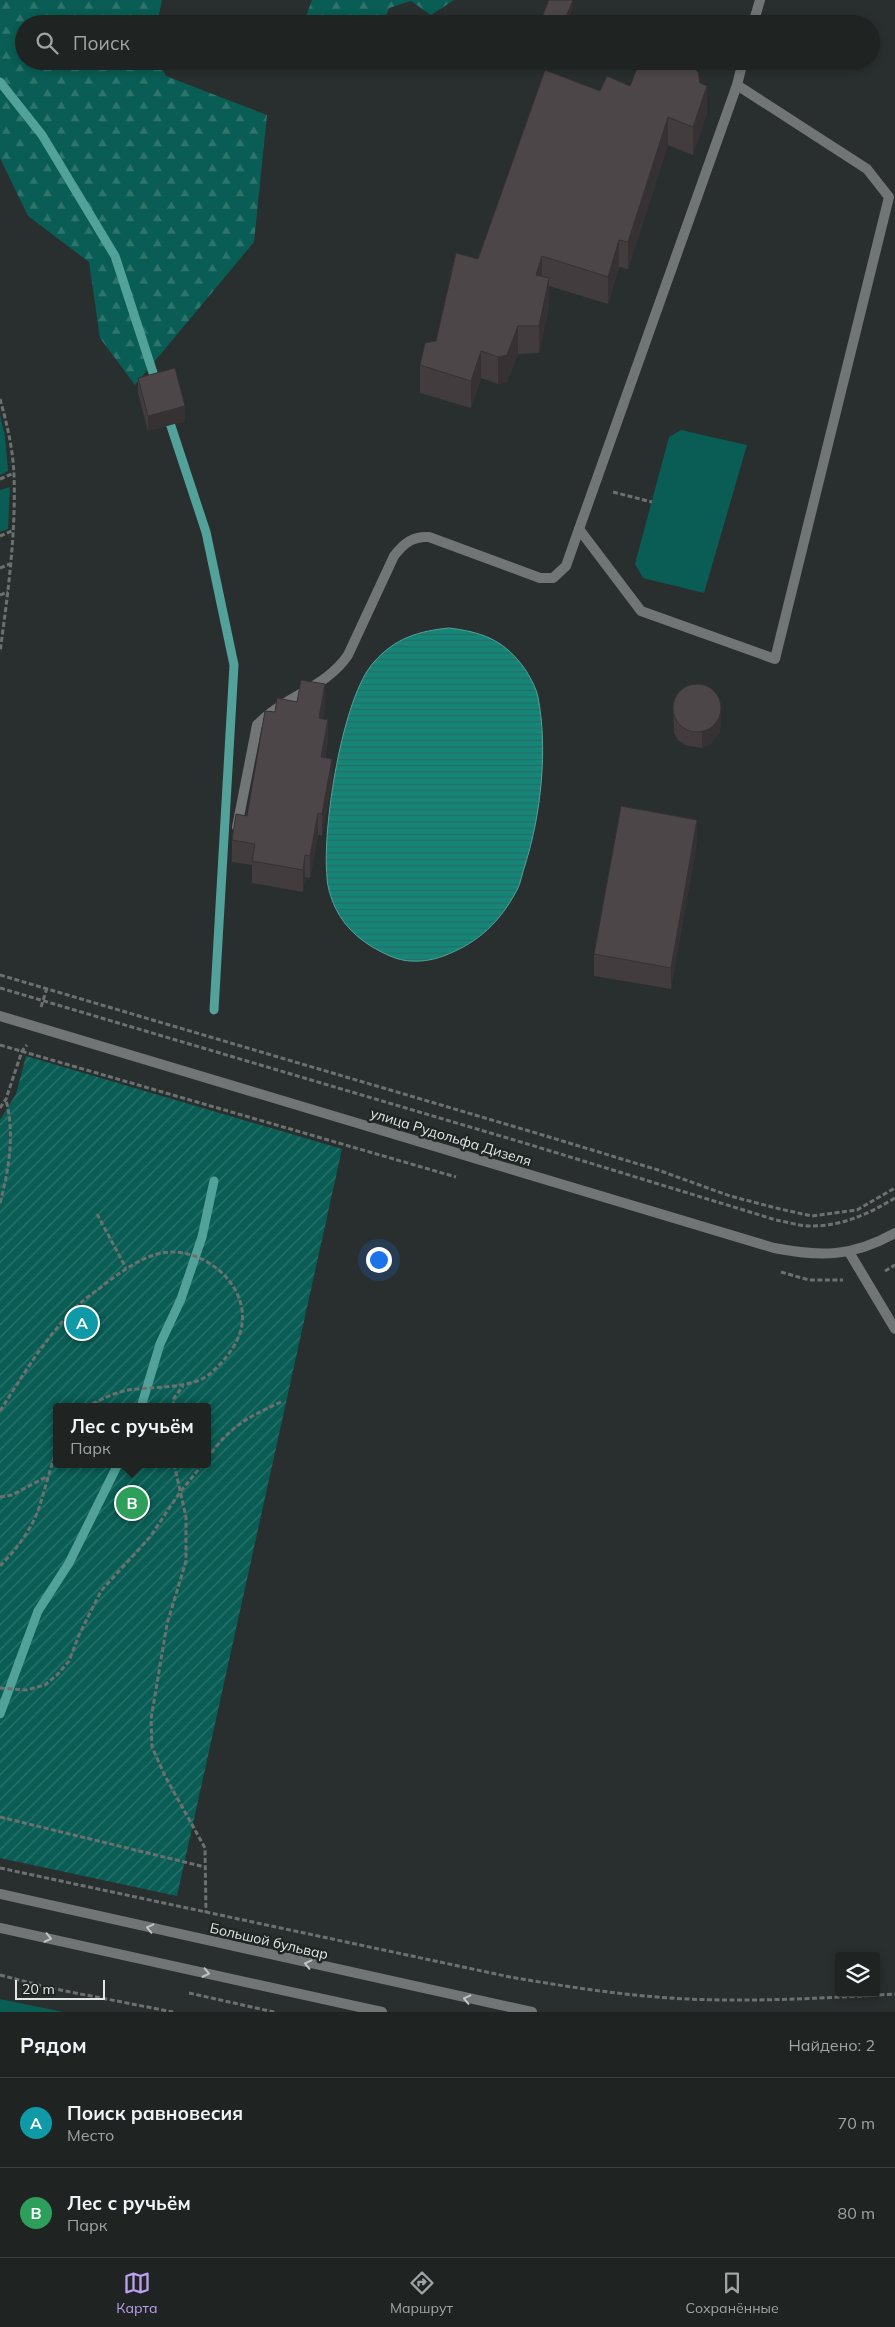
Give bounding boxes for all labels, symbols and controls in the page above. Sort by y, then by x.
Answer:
search box [15,15,880,70]
icon: search [33,29,61,57]
text: Поиск [73,31,130,55]
street label: улица Рудольфа Дизеля [368,1104,534,1170]
your location [366,1247,392,1273]
pin: A [66,1304,98,1342]
popup [53,1403,211,1468]
text: Лес с ручьём [70,1414,194,1438]
text: Парк [70,1438,111,1458]
pin: B [116,1484,148,1522]
street label: Большой бульвар [208,1919,330,1963]
one-way arrow [145,1923,154,1934]
one-way arrow [43,1932,52,1943]
map controls [835,1952,880,1997]
button: layers [835,1952,880,1997]
one-way arrow [304,1959,313,1969]
one-way arrow [202,1967,211,1978]
scale bar [15,1977,105,2000]
text: 20 m [22,1980,55,1998]
one-way arrow [462,1994,471,2005]
text: Рядом [20,2032,87,2058]
text: Найдено: 2 [789,2035,875,2055]
text: Поиск равновесия [67,2101,243,2125]
text: A [30,2113,42,2133]
text: 70 m [838,2113,875,2133]
text: Место [67,2125,114,2145]
text: Лес с ручьём [67,2191,191,2215]
text: B [30,2203,42,2223]
text: 80 m [838,2203,875,2223]
text: Парк [67,2215,107,2235]
tab: Карта [116,2269,157,2317]
tab: Маршрут [390,2269,453,2317]
tab: Сохранённые [686,2269,779,2317]

